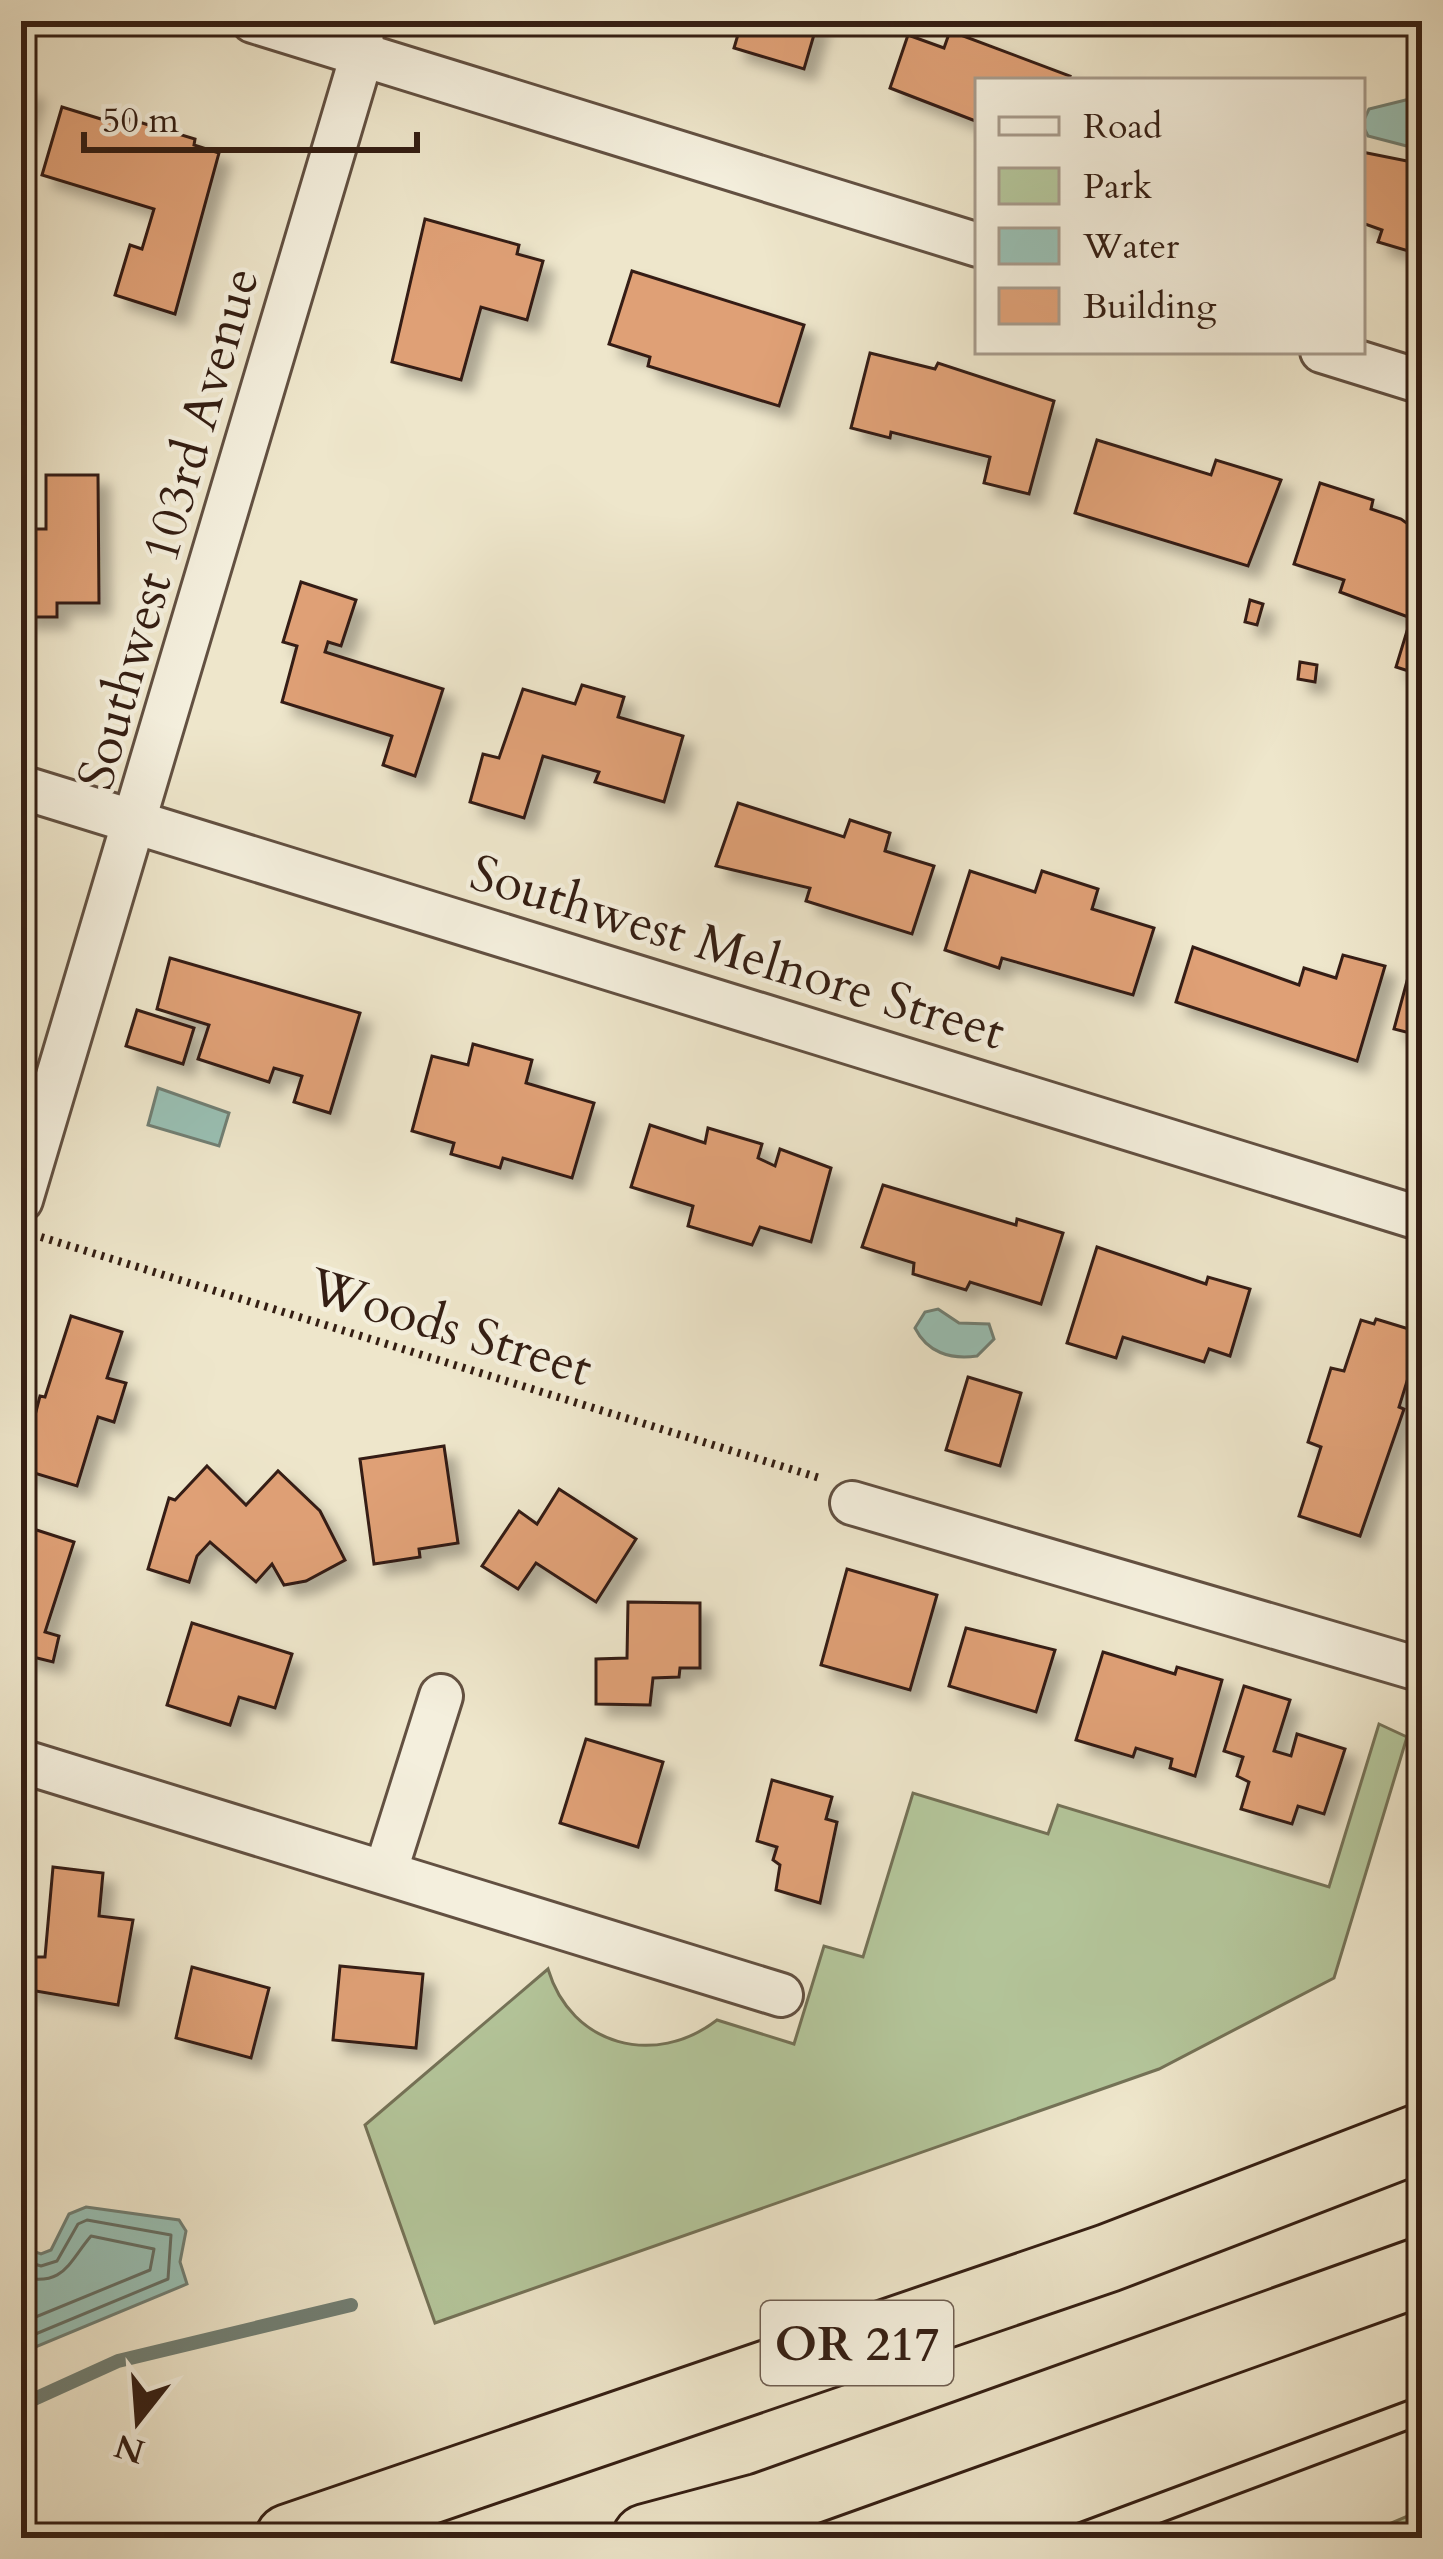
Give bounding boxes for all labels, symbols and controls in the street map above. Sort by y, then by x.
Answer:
scale bar [84,78,417,152]
legend [975,78,1365,354]
text: 50 m [102,96,180,145]
text: Road [1083,102,1162,151]
text: Park [1083,162,1153,211]
text: Water [1082,222,1180,271]
street label: Southwest 103rd Avenue [61,260,277,797]
text: Building [1083,282,1217,331]
street label: Southwest Melnore Street [462,838,1013,1068]
street label: Woods Street [300,1251,600,1404]
road number: OR 217 [761,2301,953,2385]
north arrow [78,2361,198,2481]
text: N [109,2422,150,2474]

